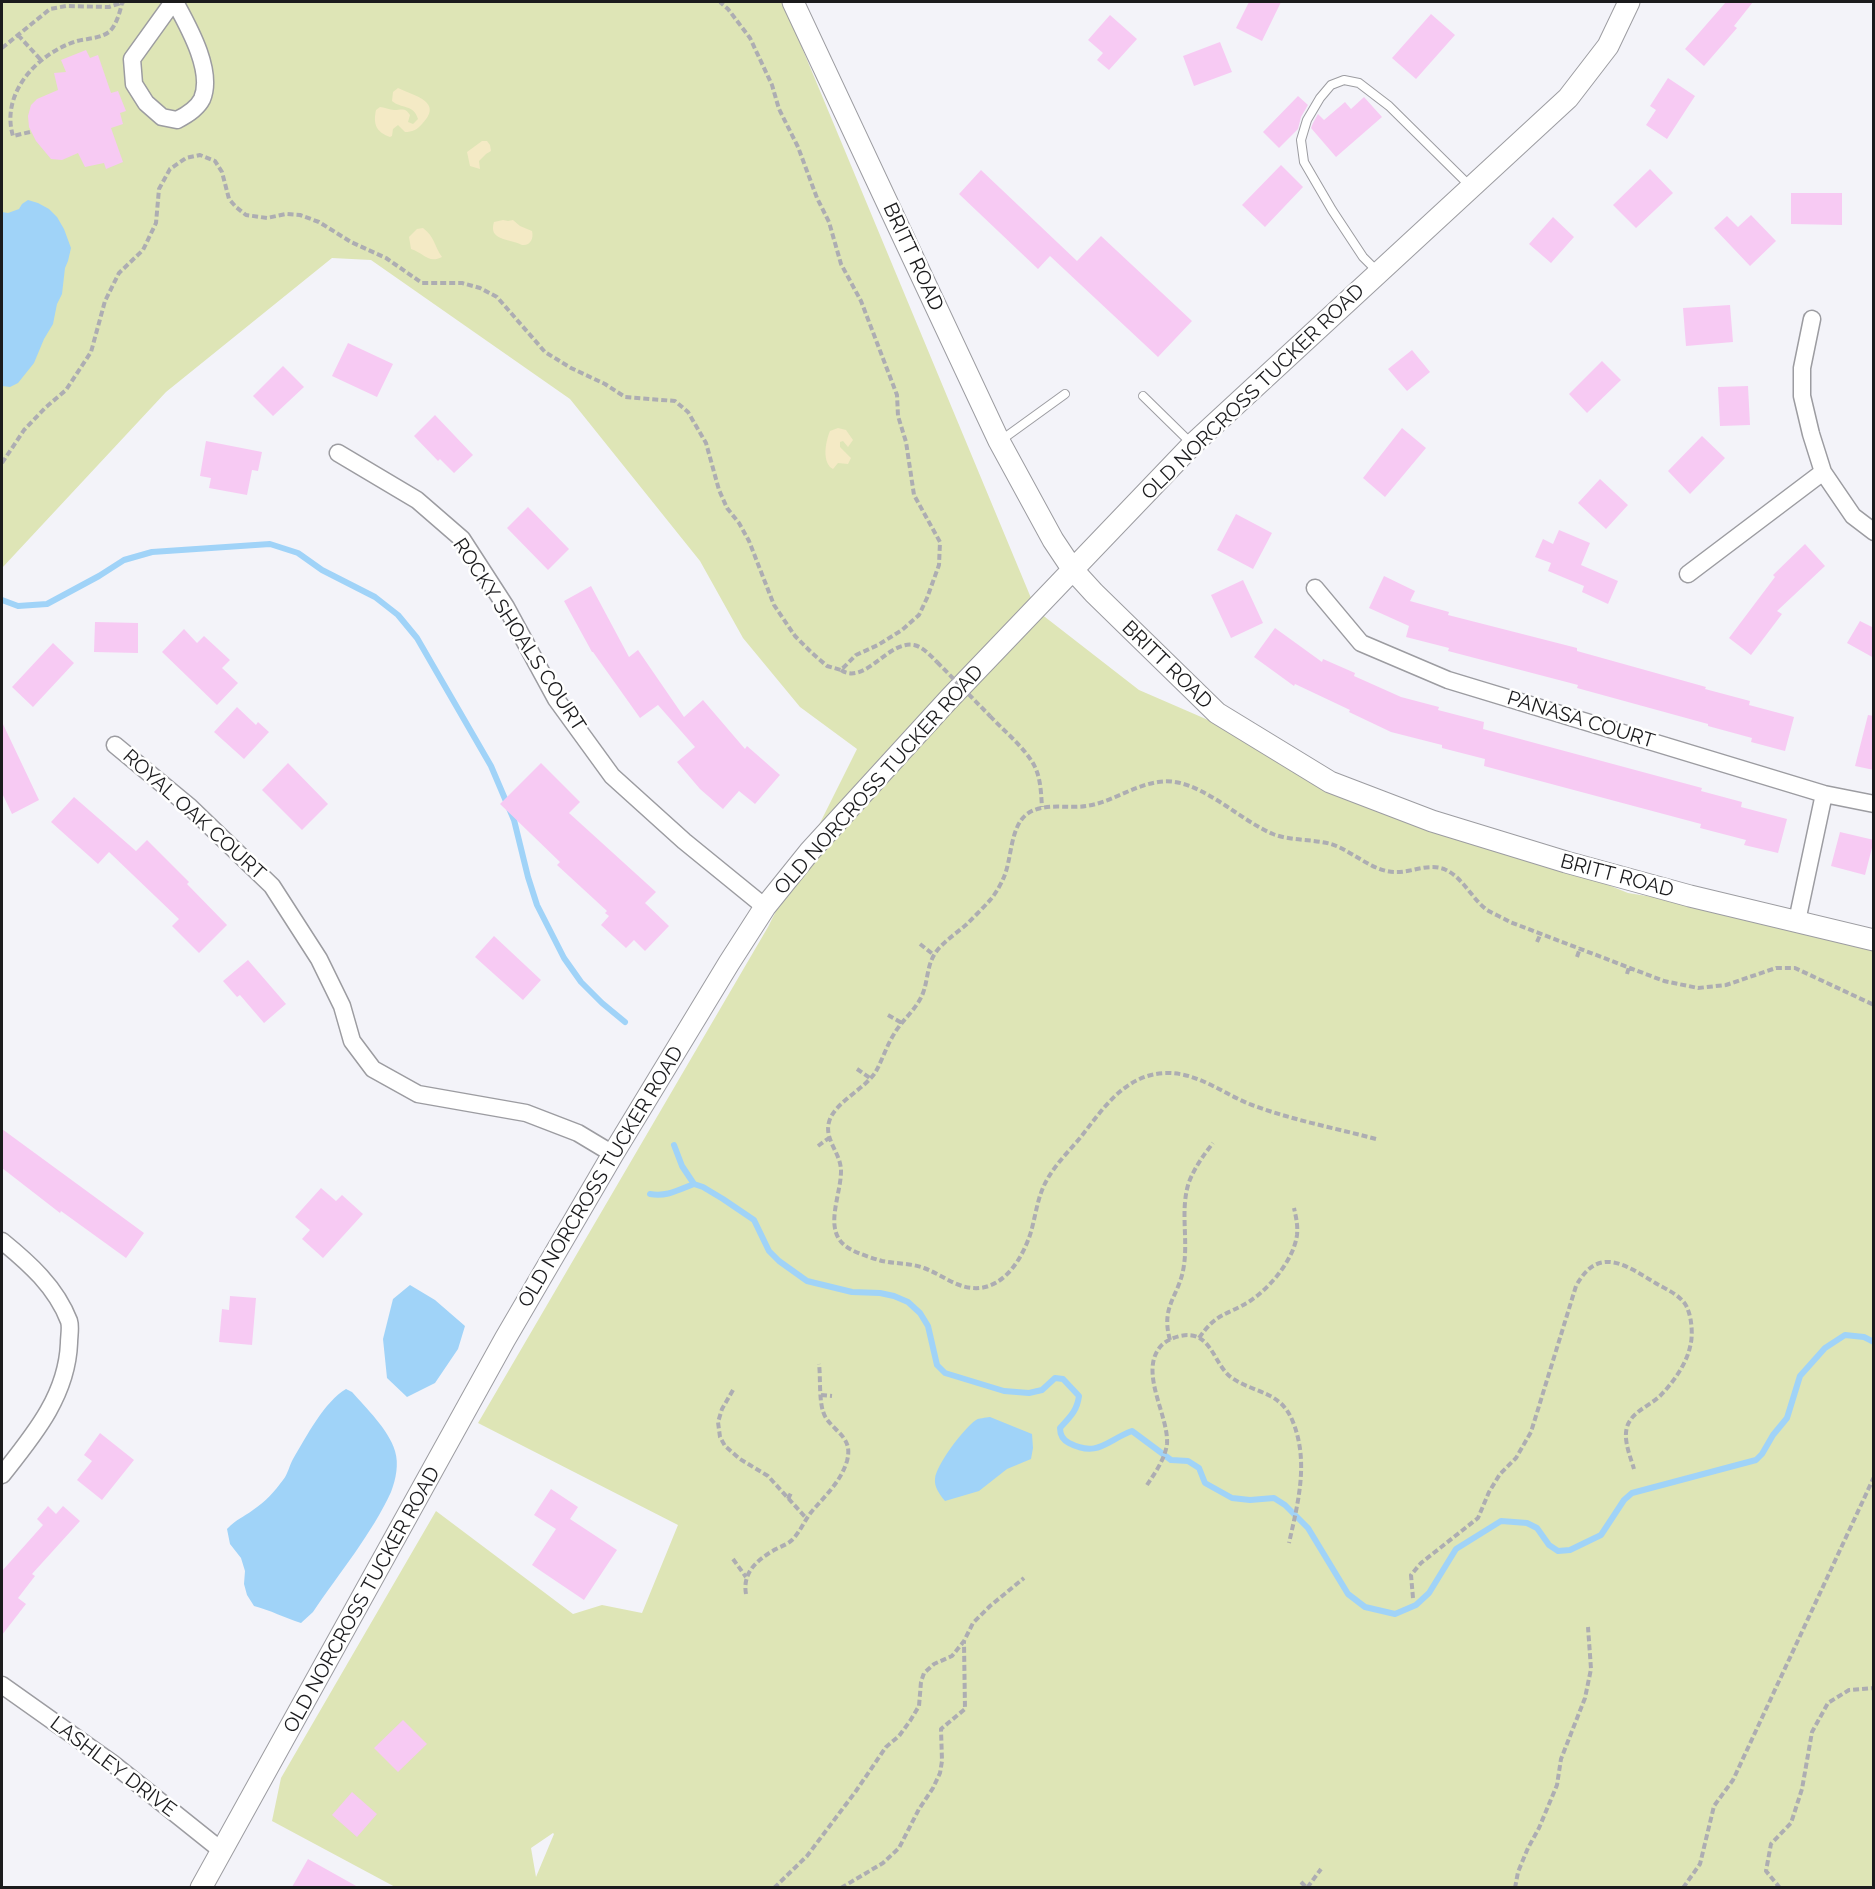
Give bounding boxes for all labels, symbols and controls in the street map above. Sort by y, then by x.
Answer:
street label: BRITT ROAD [878,199,948,315]
street label: OLD NORCROSS TUCKER ROAD [1137,279,1369,505]
street label: ROCKY SHOALS COURT [448,534,590,736]
street label: BRITT ROAD [1117,616,1217,714]
street label: OLD NORCROSS TUCKER ROAD [770,660,988,900]
street label: PANASA COURT [1504,686,1658,754]
street label: ROYAL OAK COURT [118,745,270,885]
street label: BRITT ROAD [1558,849,1676,903]
street label: OLD NORCROSS TUCKER ROAD [513,1042,689,1312]
street label: OLD NORCROSS TUCKER ROAD [279,1463,445,1737]
street label: LASHLEY DRIVE [45,1712,181,1822]

